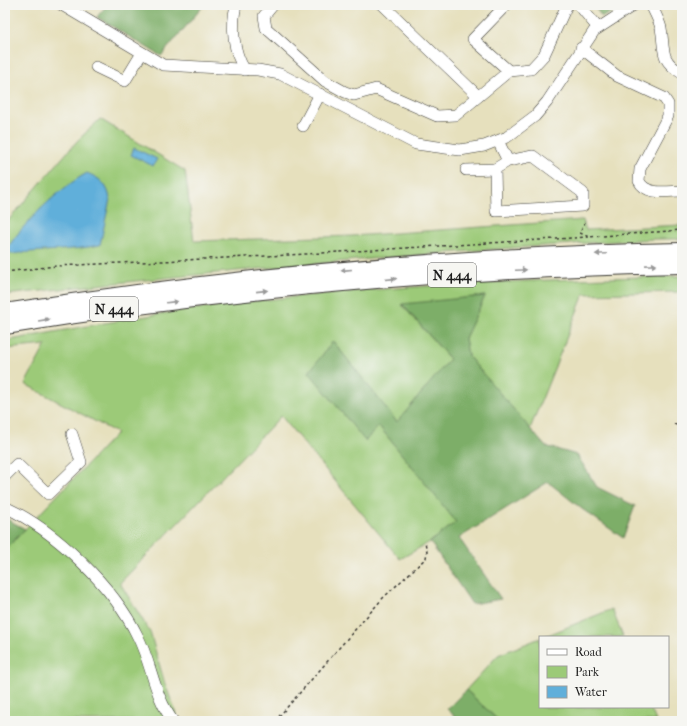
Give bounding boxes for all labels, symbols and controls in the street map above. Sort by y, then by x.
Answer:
one-way arrow [595,250,607,257]
one-way arrow [645,262,657,269]
road number: N 444 [428,263,476,287]
one-way arrow [340,266,352,273]
one-way arrow [515,267,527,274]
one-way arrow [385,276,397,283]
one-way arrow [255,288,268,295]
road number: N 444 [90,297,138,321]
one-way arrow [166,299,178,305]
one-way arrow [37,317,50,323]
legend [539,636,669,708]
text: Road [575,645,602,659]
text: Park [575,665,600,679]
text: Water [574,685,608,699]

